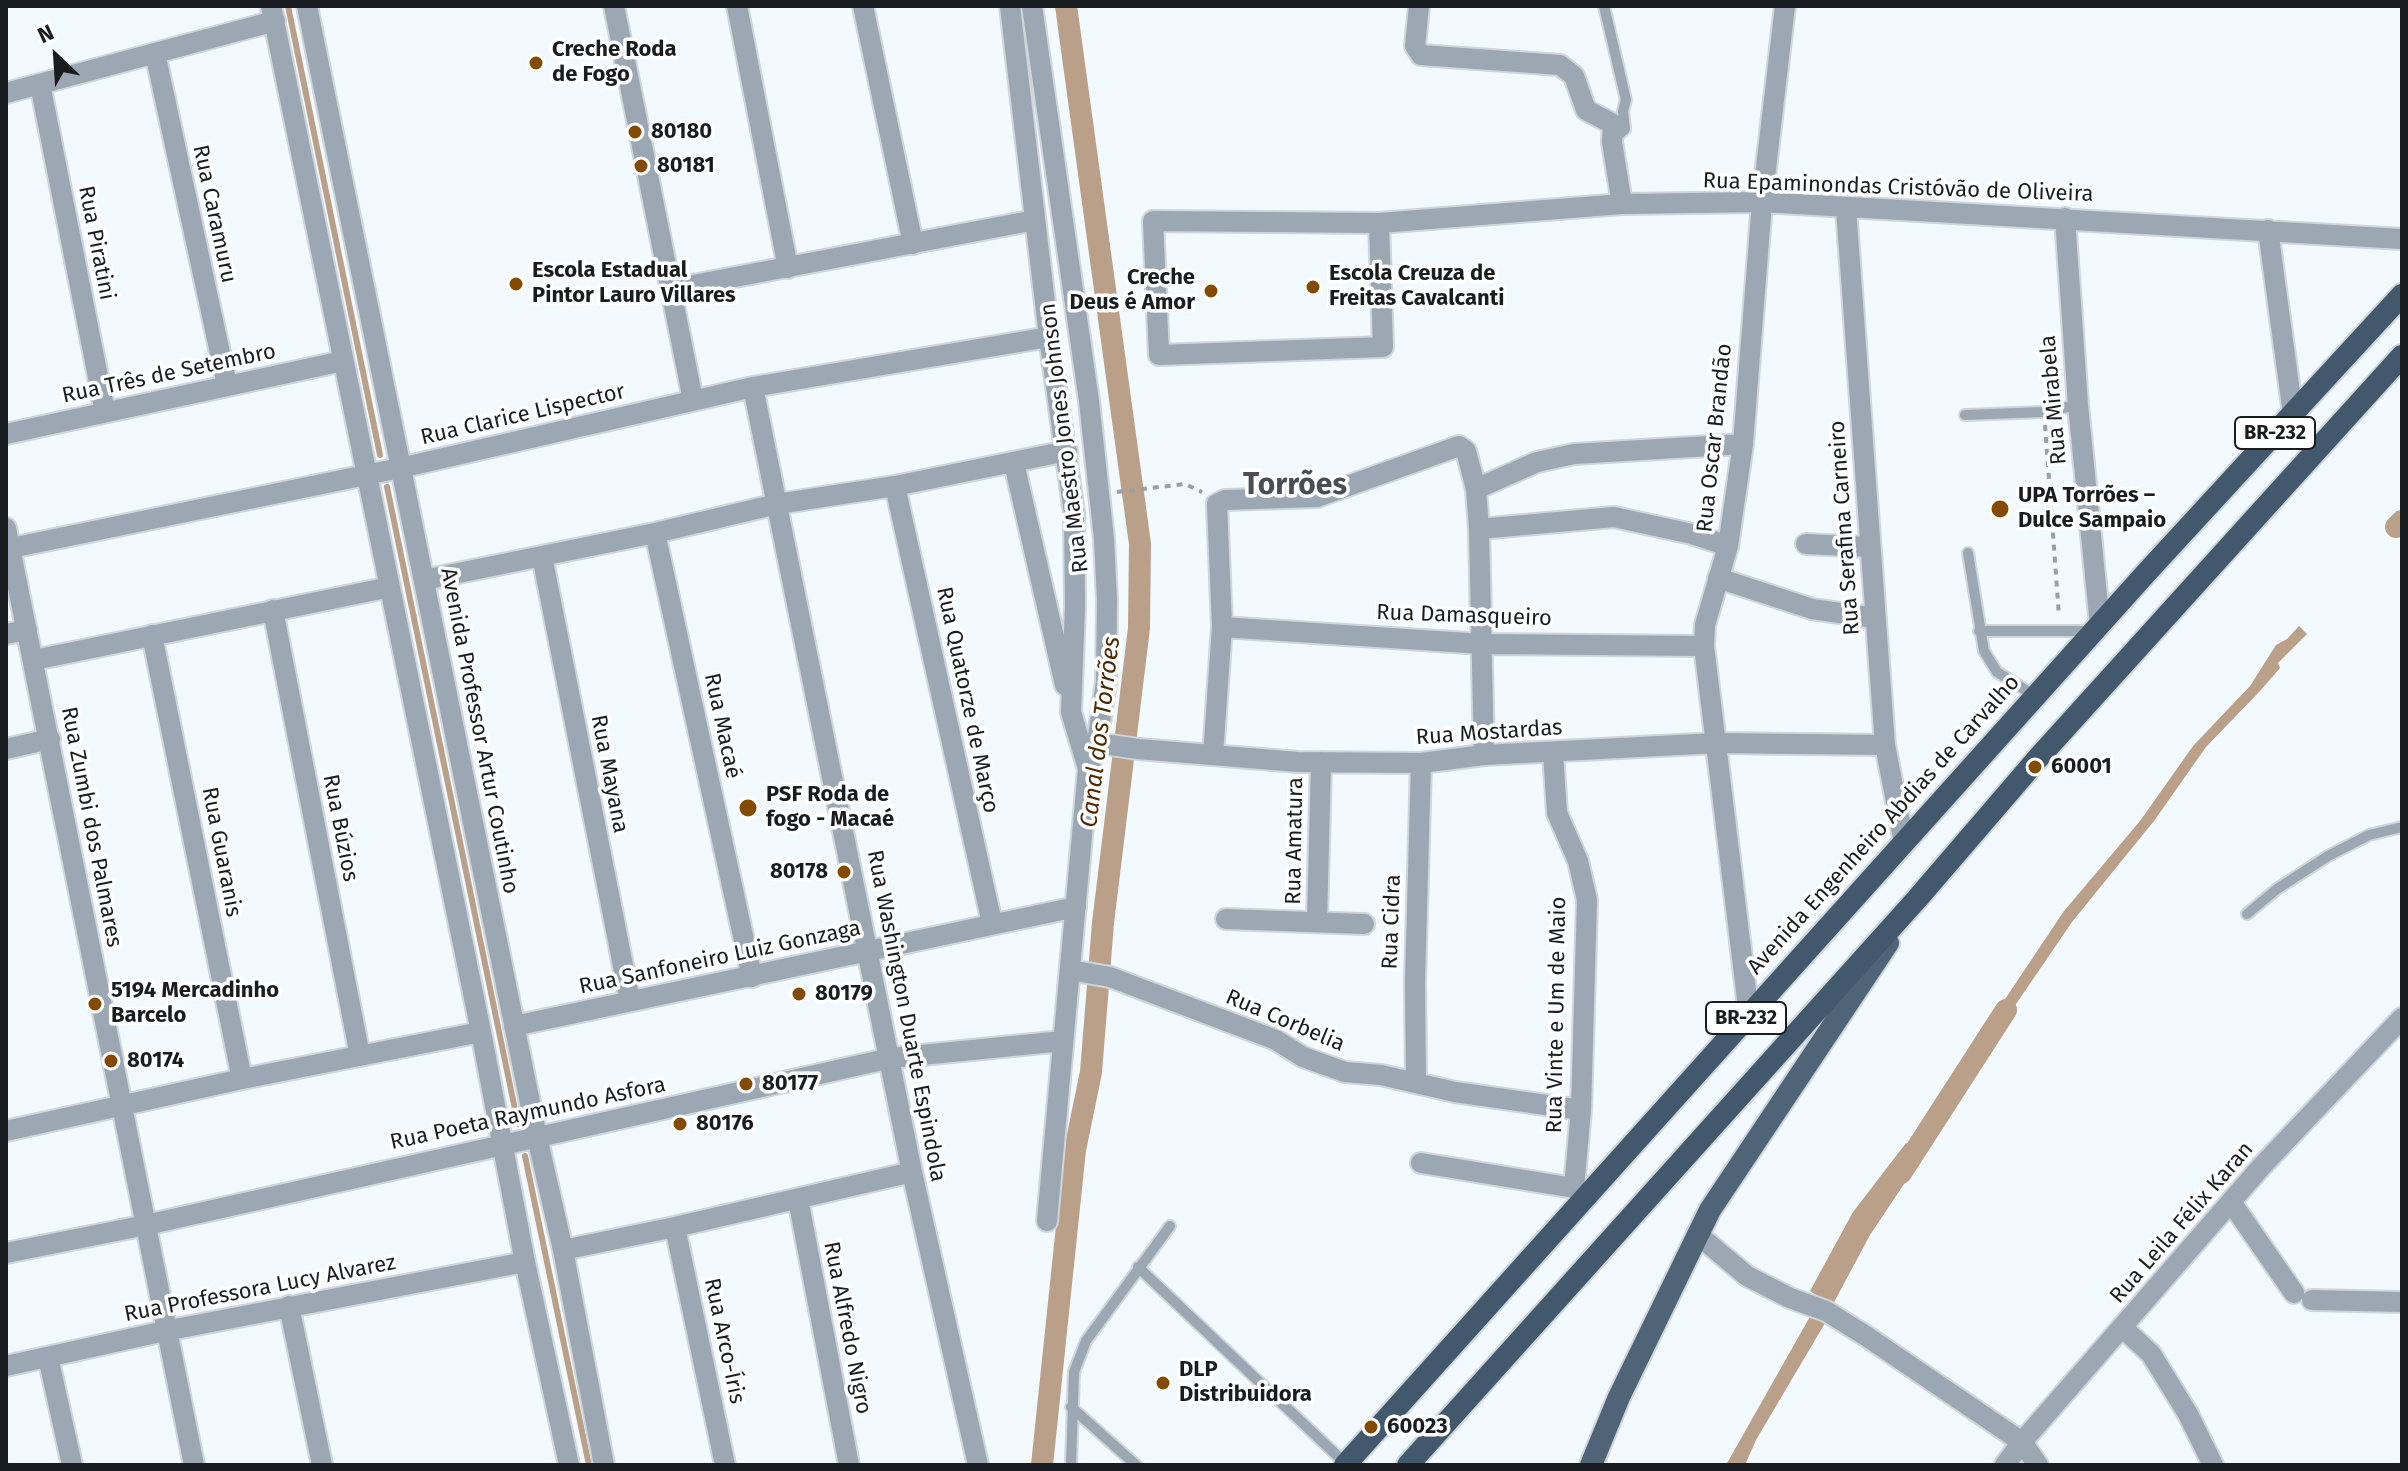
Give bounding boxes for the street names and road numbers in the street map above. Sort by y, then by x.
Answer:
street label: Rua Caramuru [186,142,242,286]
street label: Rua Epaminondas Cristóvão de Oliveira [1702,168,2094,208]
street label: Rua Piratini [72,184,120,302]
street label: Rua Maestro Jones Johnson [1035,302,1095,574]
street label: Rua Mirabela [2035,334,2073,466]
street label: Rua Três de Setembro [60,338,278,410]
street label: Rua Oscar Brandão [1692,342,1738,534]
street label: Rua Clarice Lispector [418,379,628,451]
road number: BR-232 [2235,417,2315,449]
street label: Rua Serafina Carneiro [1824,420,1866,636]
street label: Avenida Professor Artur Coutinho [434,566,524,896]
street label: Rua Quatorze de Março [930,584,1004,816]
street label: Rua Damasqueiro [1376,600,1552,632]
street label: Avenida Engenheiro Abdias de Carvalho [1742,670,2026,980]
street label: Rua Macaé [698,671,746,781]
street label: Rua Zumbi dos Palmares [55,704,127,950]
street label: Rua Mayana [585,713,633,835]
street label: Rua Mostardas [1415,715,1563,751]
street label: Rua Búzios [317,772,363,884]
street label: Rua Amatura [1281,777,1309,905]
street label: Rua Guaranis [195,785,247,919]
street label: Rua Washington Duarte Espindola [861,848,951,1184]
street label: Rua Cidra [1377,874,1407,970]
street label: Rua Vinte e Um de Maio [1542,896,1572,1134]
street label: Rua Sanfoneiro Luiz Gonzaga [577,915,863,1001]
street label: Rua Corbelia [1221,984,1349,1058]
road number: BR-232 [1706,1002,1786,1034]
street label: Rua Poeta Raymundo Asfora [388,1072,668,1156]
street label: Rua Leila Félix Karan [2105,1137,2259,1309]
street label: Rua Alfredo Nigro [817,1239,877,1417]
street label: Rua Professora Lucy Alvarez [122,1250,398,1328]
street label: Rua Arco-Íris [698,1276,750,1406]

